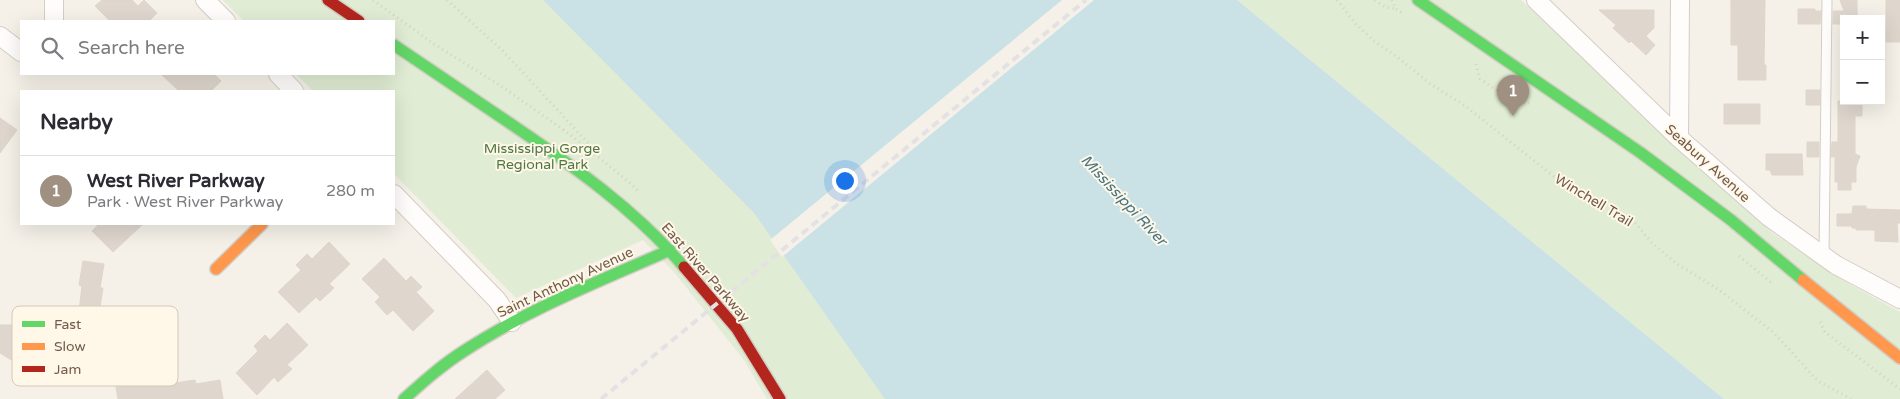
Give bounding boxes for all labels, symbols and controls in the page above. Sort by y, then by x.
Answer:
map controls [1840,15,1885,105]
button: + [1840,15,1885,60]
search box [20,20,395,75]
icon: search [38,34,66,62]
text: Search here [78,37,185,59]
button: − [1840,60,1885,105]
pin: 1 [1497,75,1529,116]
text: Nearby [40,110,113,135]
street label: Seabury Avenue [1662,121,1754,206]
park label: Mississippi Gorge Regional Park [484,140,600,173]
water label: Mississippi River [1077,151,1172,251]
your location [832,168,858,194]
text: West River Parkway [87,170,265,192]
street label: Winchell Trail [1551,170,1636,230]
text: 1 [51,181,61,201]
text: 280 m [326,181,375,201]
text: Park · West River Parkway [87,192,283,212]
street label: East River Parkway [658,219,754,326]
street label: Saint Anthony Avenue [495,243,636,321]
legend [12,306,178,386]
text: Fast [54,316,82,333]
text: Slow [54,338,86,355]
text: Jam [54,361,81,378]

